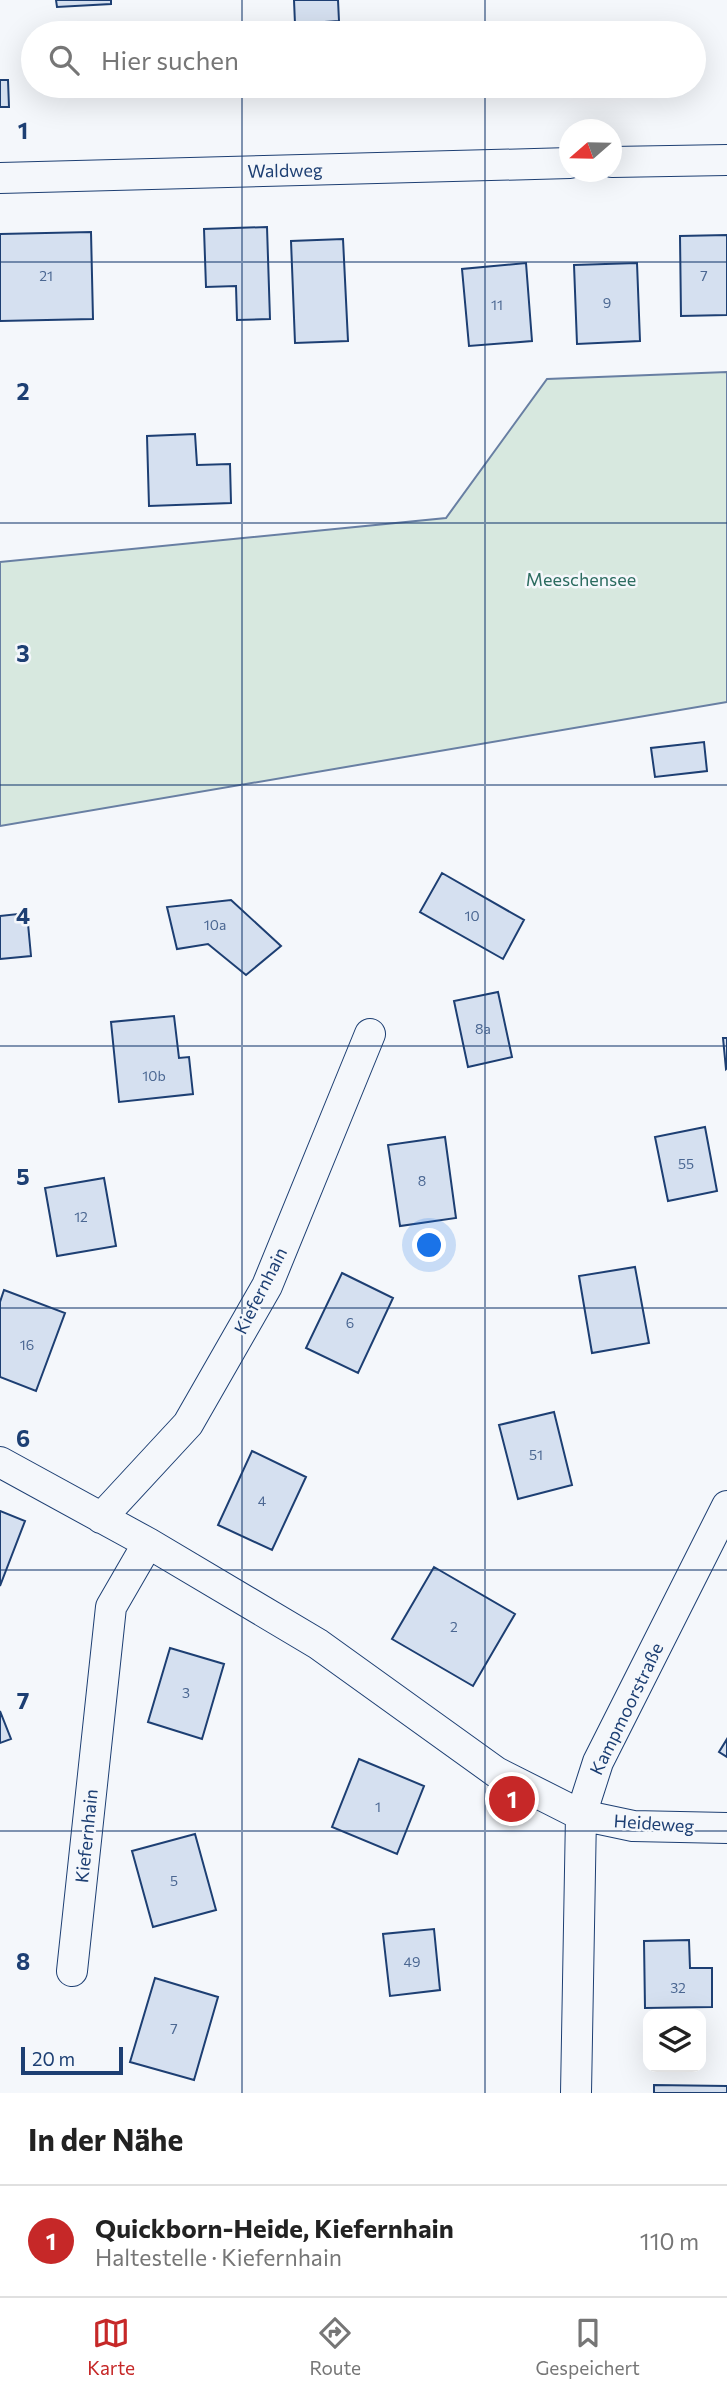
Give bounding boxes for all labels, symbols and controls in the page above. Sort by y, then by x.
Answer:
search box [21,21,706,98]
icon: search [45,41,83,79]
text: Hier suchen [101,44,239,75]
text: 1 [18,116,28,144]
north arrow [559,119,622,182]
street label: Waldweg [247,158,323,182]
house number: 21 [39,267,53,284]
house number: 7 [700,267,708,284]
house number: 9 [603,294,611,311]
house number: 11 [491,296,503,313]
text: 2 [16,377,30,405]
park label: Meeschensee [526,568,636,590]
text: 3 [16,639,30,667]
text: 4 [16,901,30,929]
house number: 10 [464,907,480,924]
house number: 10a [204,916,226,933]
house number: 8a [475,1020,491,1037]
house number: 10b [142,1067,166,1084]
house number: 55 [678,1155,694,1172]
text: 5 [16,1162,30,1190]
house number: 8 [418,1172,426,1189]
house number: 12 [74,1208,88,1225]
your location [412,1228,446,1262]
street label: Kiefernhain [229,1243,291,1338]
house number: 6 [346,1314,354,1331]
house number: 16 [20,1336,34,1353]
text: 6 [16,1424,30,1452]
house number: 51 [529,1446,543,1463]
house number: 4 [258,1492,267,1509]
house number: 2 [450,1618,458,1635]
street label: Kampmoorstraße [585,1639,668,1778]
house number: 3 [182,1684,190,1701]
text: 7 [17,1686,29,1714]
pin: 1 [489,1773,535,1825]
street label: Kiefernhain [70,1788,102,1884]
house number: 1 [375,1798,381,1815]
street label: Heideweg [613,1809,695,1837]
house number: 5 [170,1872,178,1889]
text: 8 [16,1947,30,1975]
house number: 49 [404,1953,420,1970]
house number: 32 [670,1979,686,1996]
map controls [643,2009,706,2072]
button: layers [643,2009,706,2072]
house number: 7 [170,2020,178,2037]
scale bar [21,2044,122,2076]
text: 20 m [32,2047,75,2070]
text: In der Nähe [28,2120,183,2157]
text: Quickborn-Heide, Kiefernhain [95,2212,454,2243]
text: 1 [46,2227,56,2255]
text: 110 m [640,2227,699,2255]
text: Haltestelle · Kiefernhain [95,2243,342,2271]
tab: Karte [87,2314,135,2379]
tab: Route [309,2314,361,2379]
tab: Gespeichert [535,2314,640,2379]

